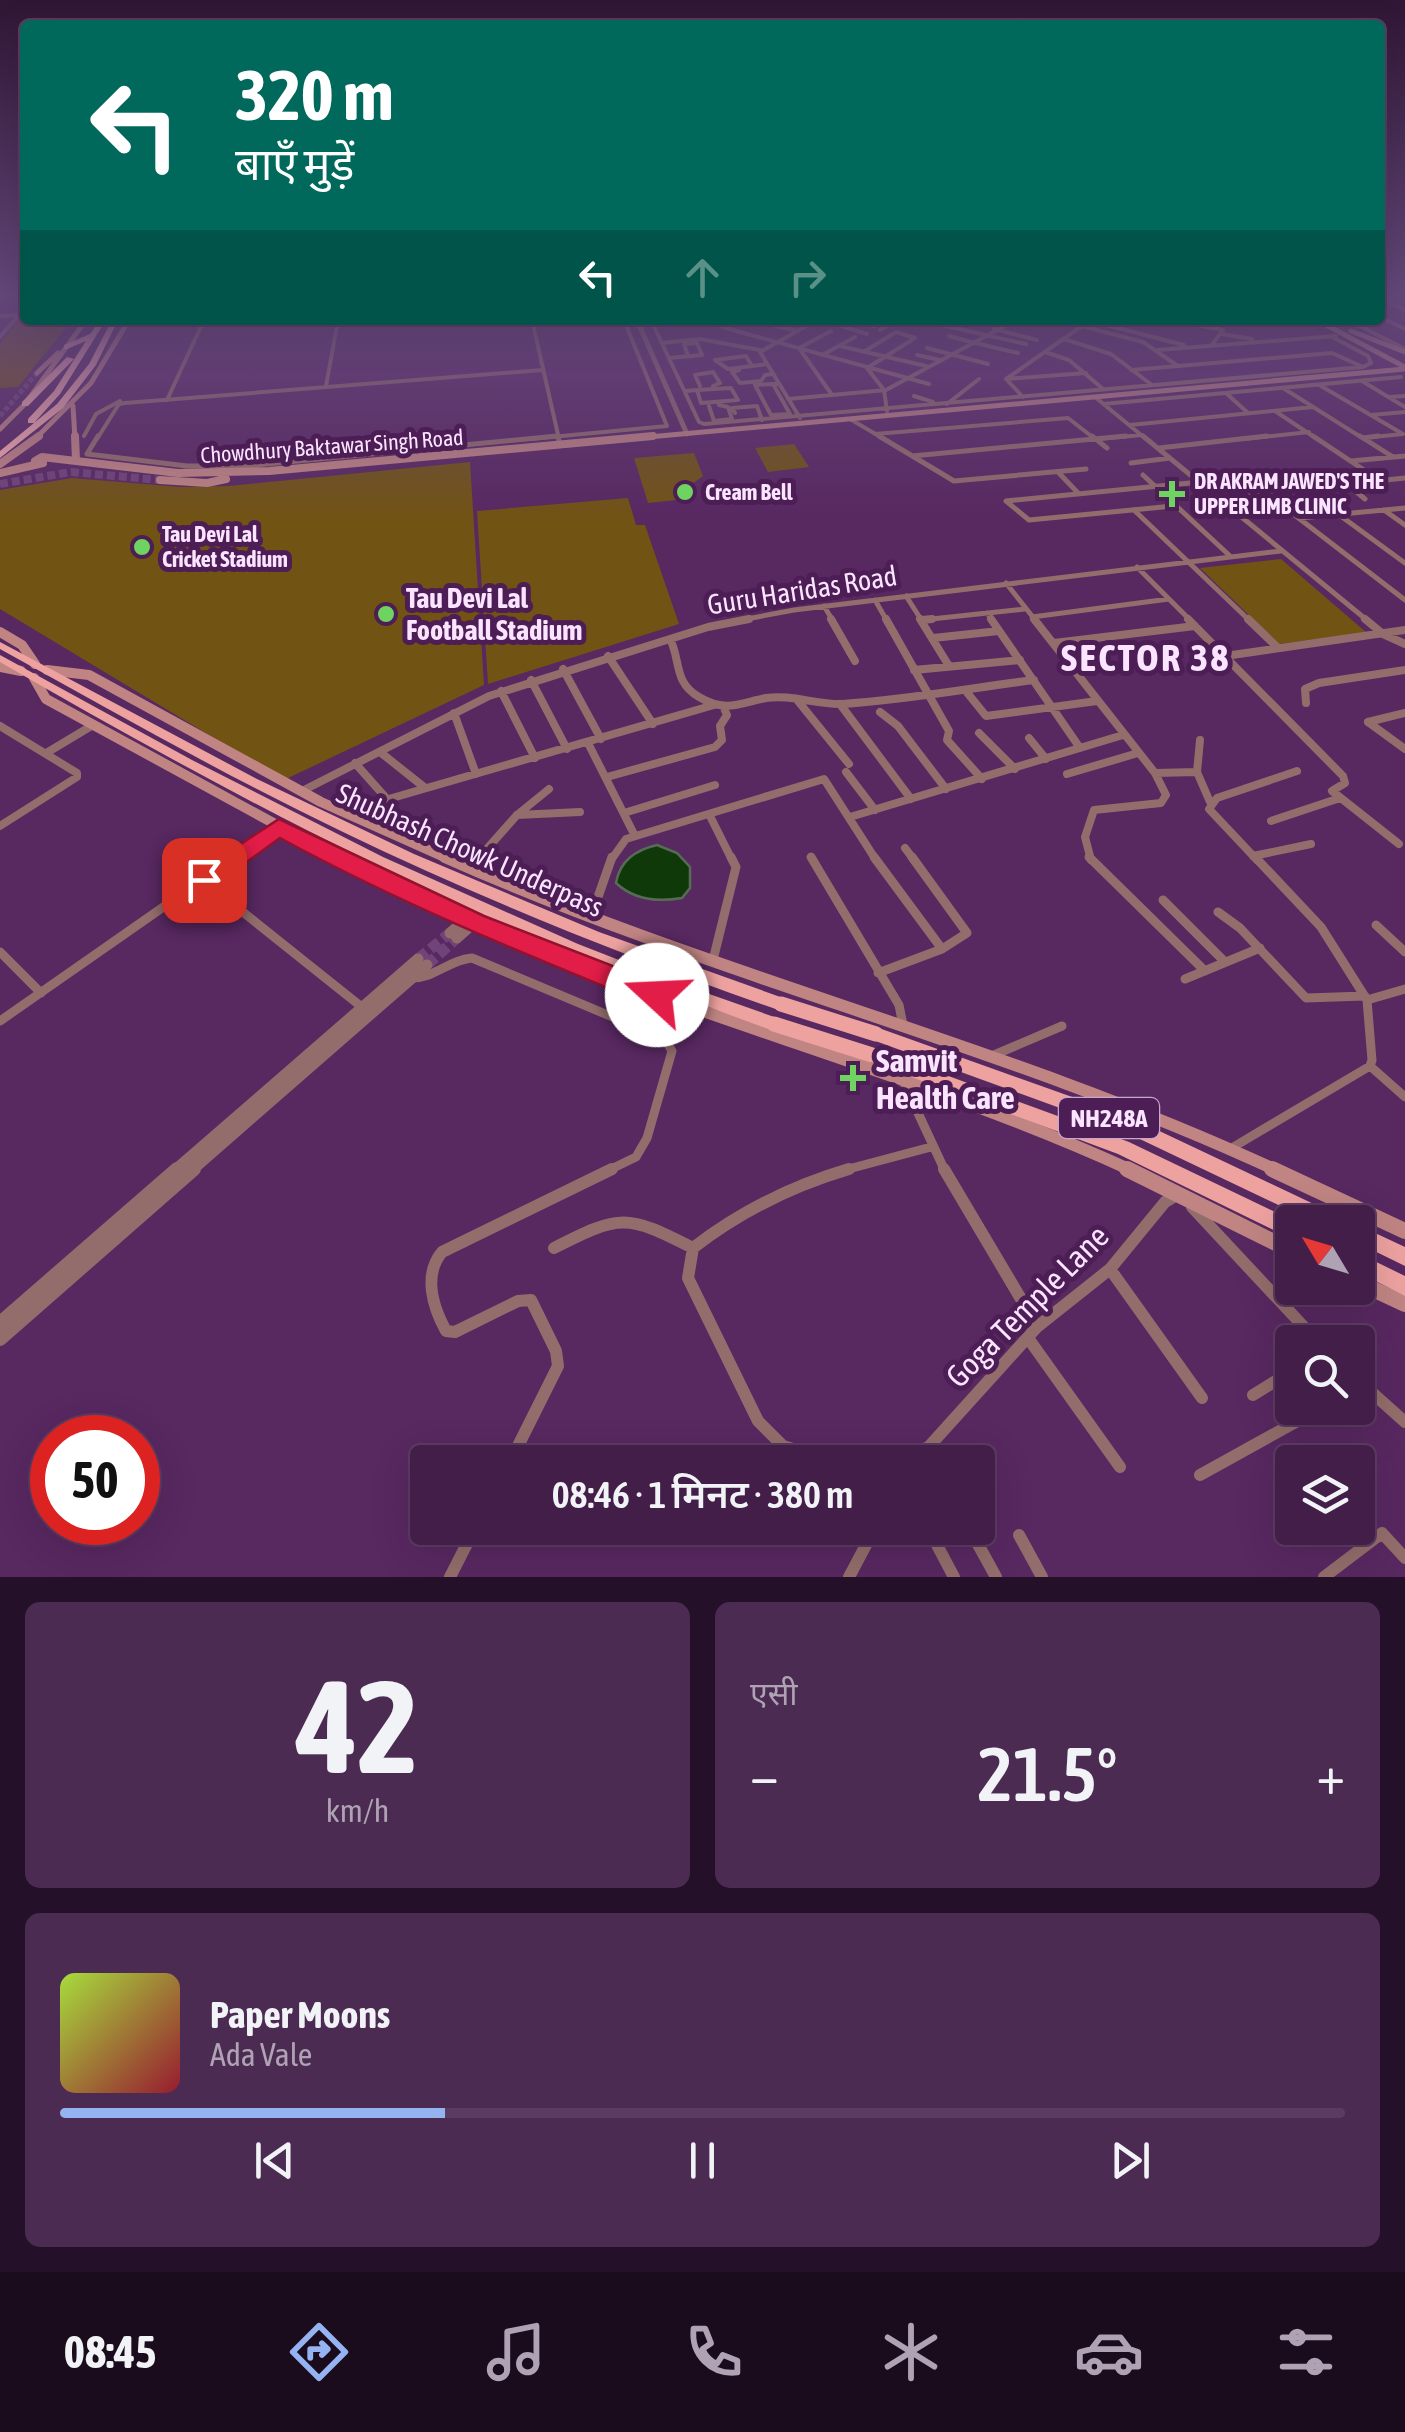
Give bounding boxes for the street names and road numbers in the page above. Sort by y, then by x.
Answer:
street label: Chowdhury Baktawar Singh Road [200,424,464,468]
street label: Guru Haridas Road [705,559,899,621]
street label: Shubhash Chowk Underpass [332,777,608,923]
road number: NH248A [1059,1098,1159,1138]
street label: Goga Temple Lane [938,1217,1116,1395]

